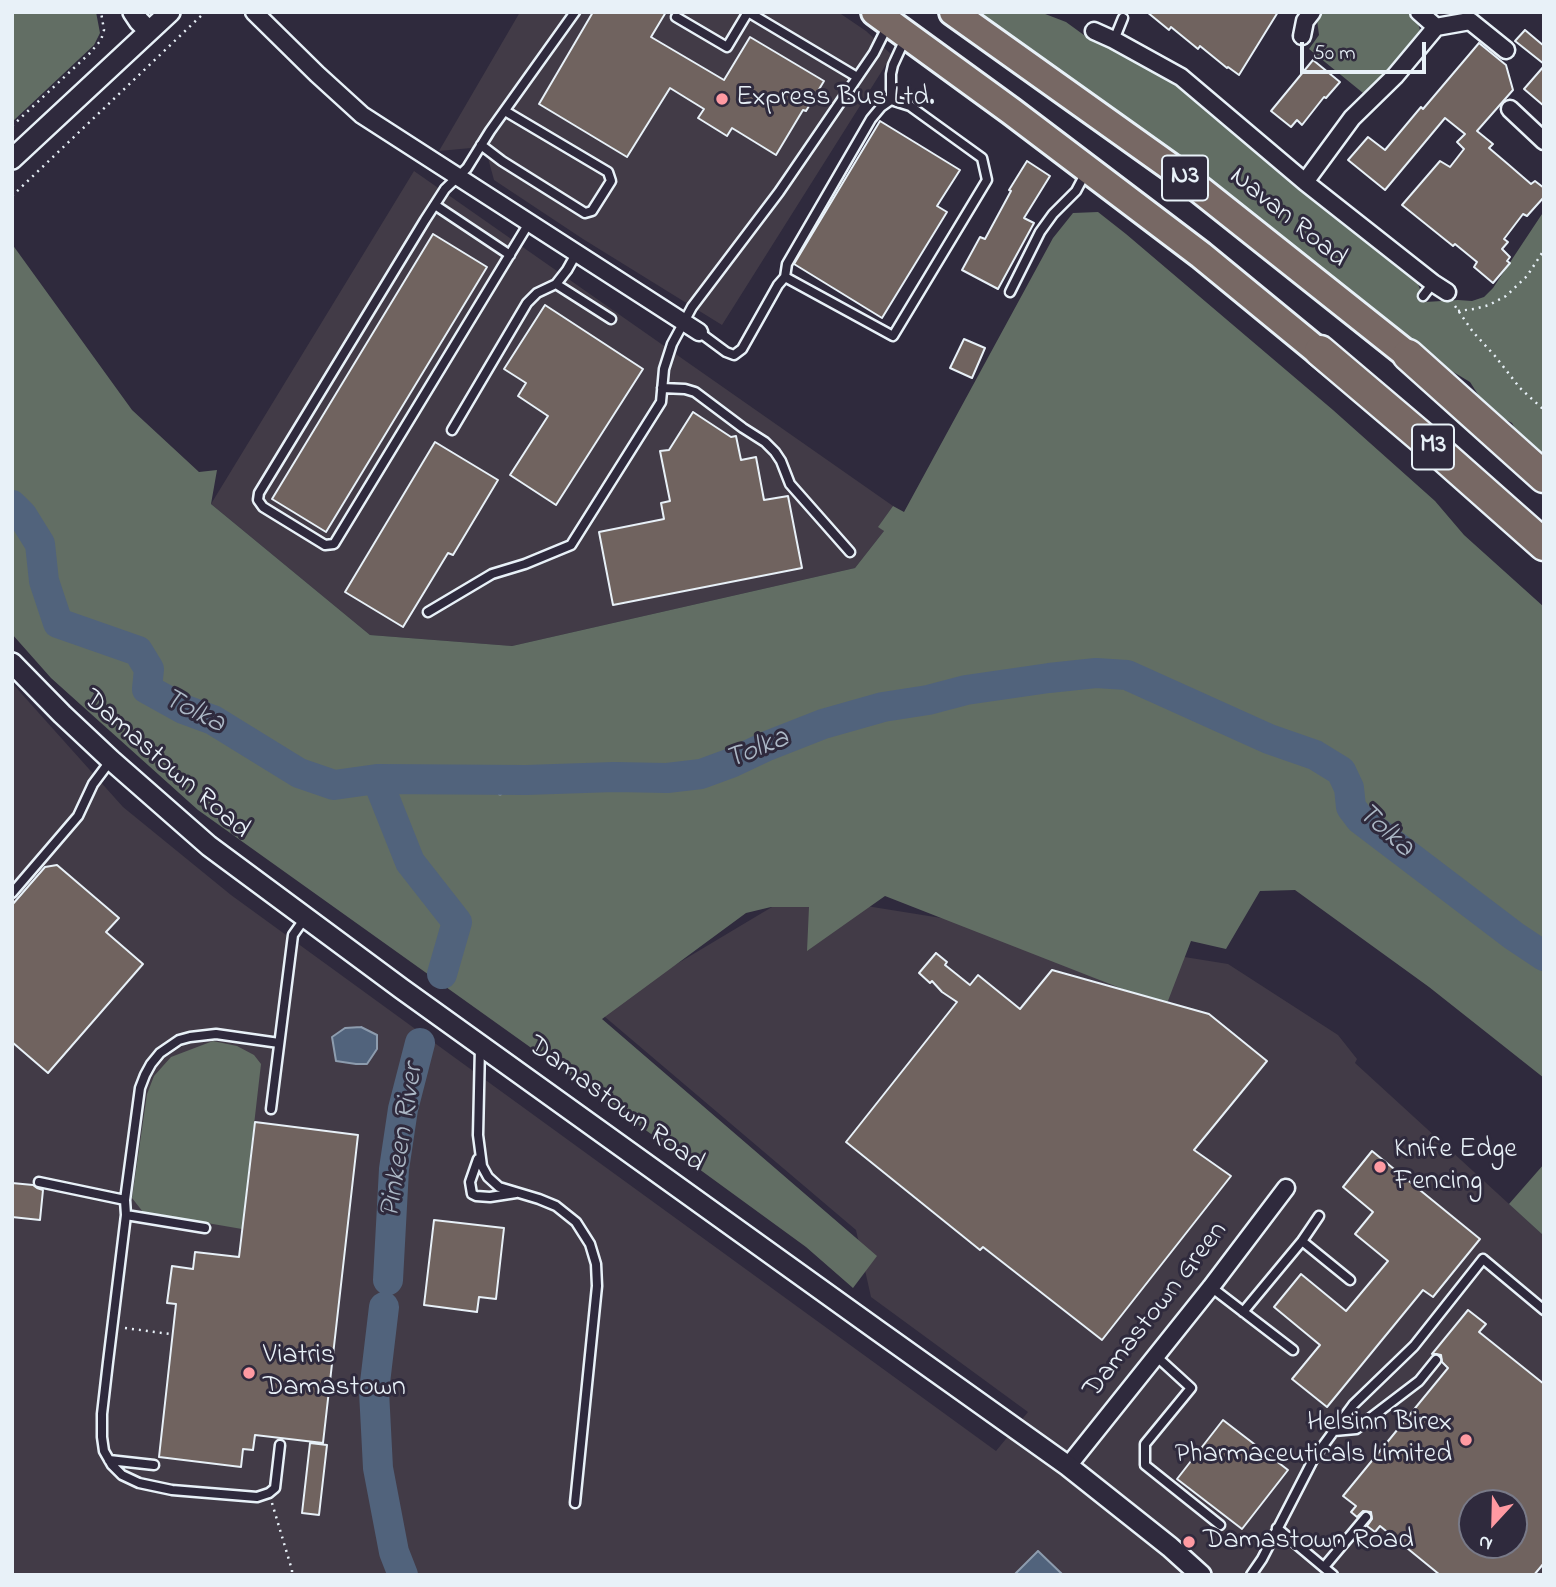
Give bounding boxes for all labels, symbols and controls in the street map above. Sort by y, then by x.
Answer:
scale bar [1304,28,1430,72]
text: 50 m [1313,39,1356,69]
place label: Express Bus Ltd. [736,82,935,116]
marker: Express Bus Ltd. [714,91,730,107]
road number: N3 [1162,155,1208,200]
street label: Navan Road [1221,161,1353,277]
road number: M3 [1412,424,1454,470]
water label: Tolka [156,682,230,744]
street label: Damastown Road [74,684,256,848]
water label: Tolka [721,722,795,780]
water label: Tolka [1348,797,1420,867]
street label: Damastown Road [520,1030,710,1182]
water label: Pinkeen River [374,1062,434,1220]
place label: Knife Edge Fencing [1394,1134,1517,1200]
marker: Knife Edge Fencing [1372,1159,1388,1175]
street label: Damastown Green [1078,1216,1236,1406]
place label: Viatris Damastown [263,1340,406,1406]
marker: Viatris Damastown [241,1365,257,1381]
place label: Helsinn Birex Pharmaceuticals Limited [1175,1407,1452,1473]
marker: Helsinn Birex Pharmaceuticals Limited [1458,1432,1474,1448]
north arrow [1458,1489,1528,1559]
place label: Damastown Road [1203,1525,1414,1559]
text: N [1475,1527,1497,1557]
marker: Damastown Road [1181,1534,1197,1550]

